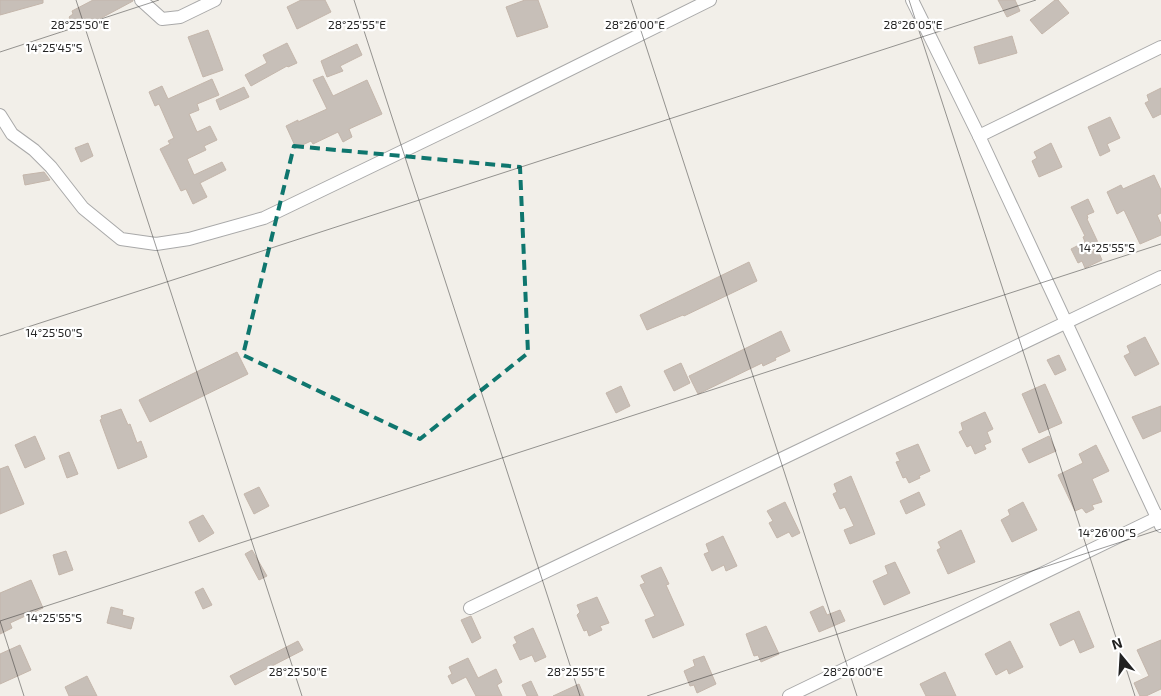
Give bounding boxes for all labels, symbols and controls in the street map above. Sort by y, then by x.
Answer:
text: 28°25'50"E [51,17,110,31]
text: 28°25'55"E [328,17,386,31]
text: 28°26'00"E [605,17,665,31]
text: 28°26'05"E [883,17,943,31]
text: 14°25'45"S [26,40,83,54]
text: 14°25'55"S [1079,240,1135,254]
text: 14°25'50"S [26,325,83,339]
text: 14°26'00"S [1078,525,1136,539]
text: 14°25'55"S [26,610,82,624]
north arrow [1096,631,1146,681]
text: N [1109,634,1124,653]
text: 28°25'50"E [269,664,328,678]
text: 28°25'55"E [547,664,605,678]
text: 28°26'00"E [823,664,883,678]

